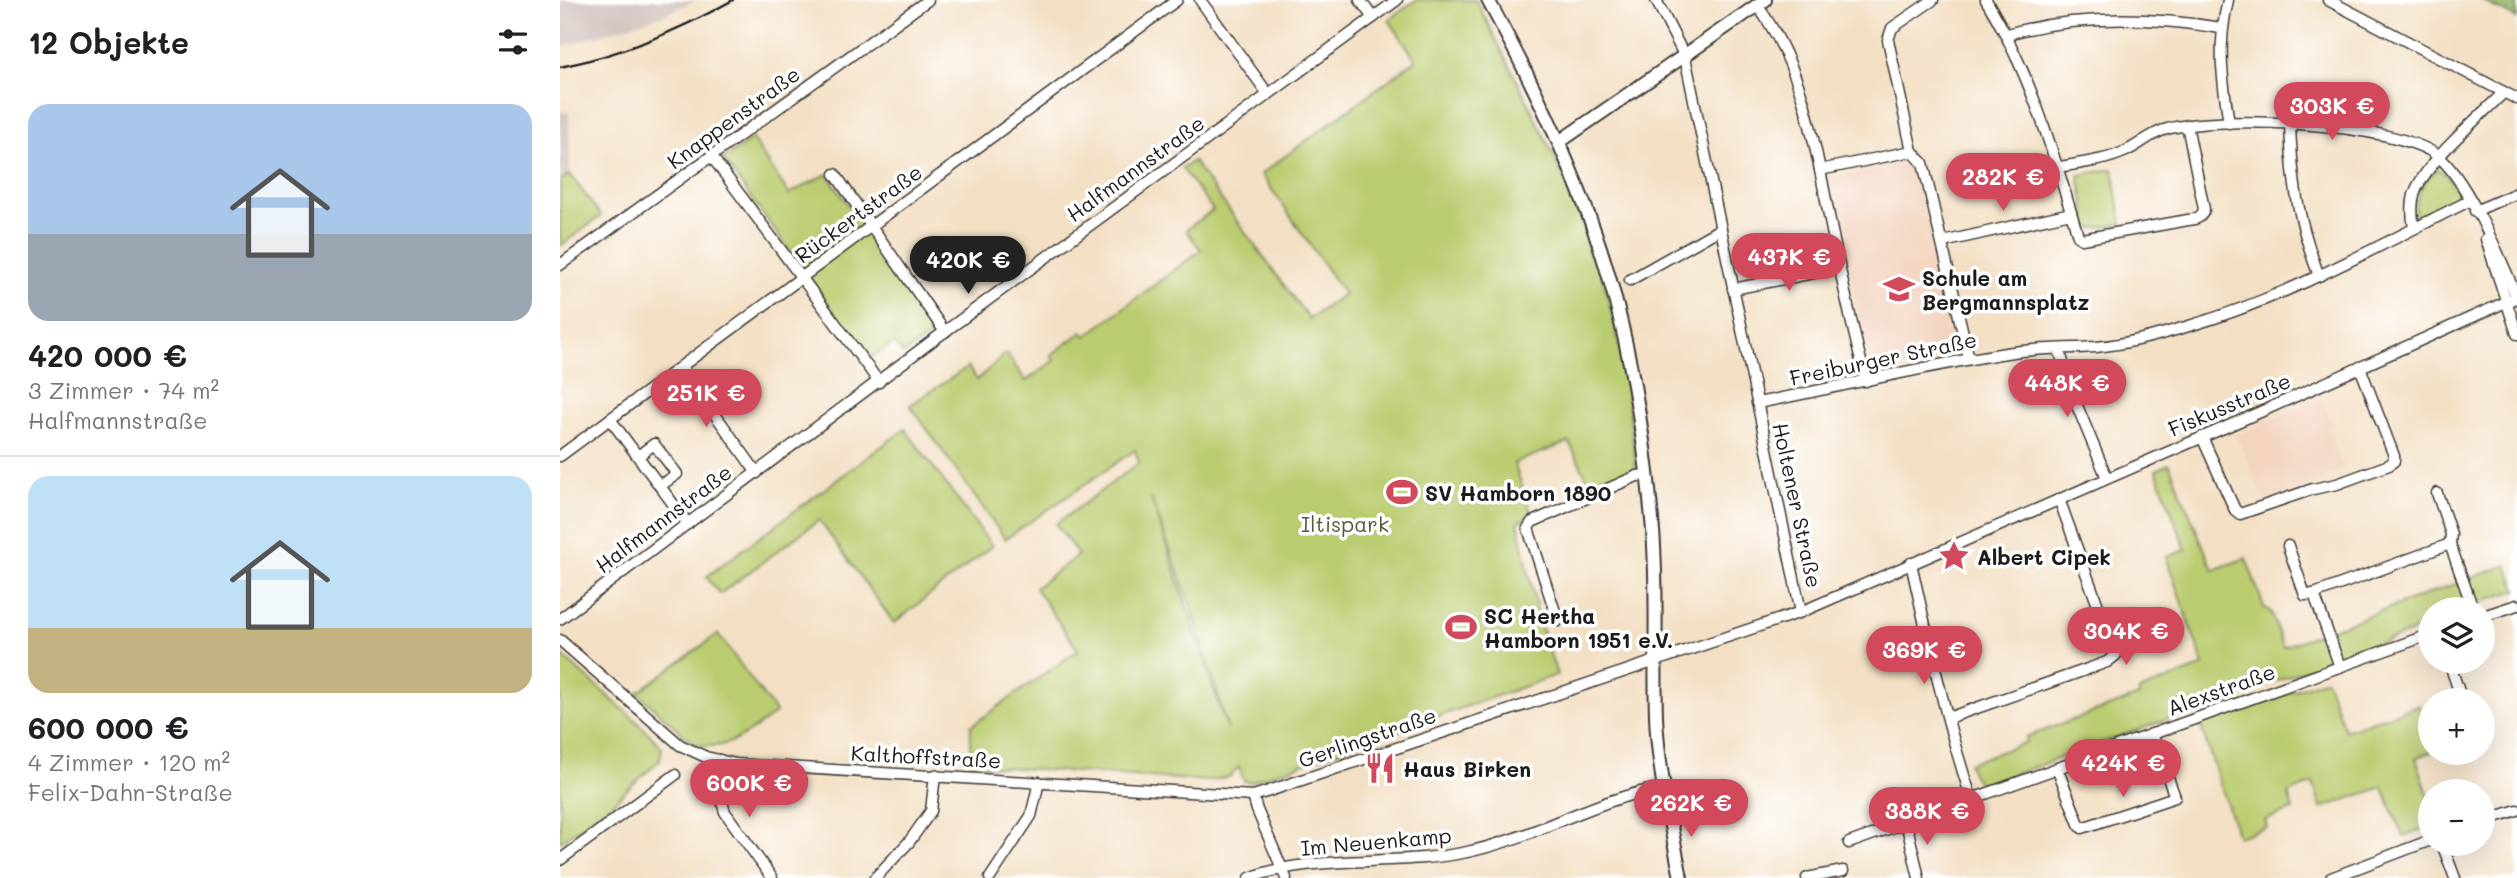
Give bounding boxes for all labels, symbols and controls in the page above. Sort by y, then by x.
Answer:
text: 12 Objekte [28,22,189,62]
icon: filters [494,23,532,61]
street label: Knappenstraße [661,60,805,174]
pin: 303K € [2275,82,2389,142]
text: 303K € [2290,90,2374,120]
street label: Halfmannstraße [1061,109,1209,227]
icon: home [217,150,343,276]
pin: 282K € [1946,154,2060,213]
street label: Rückertstraße [789,158,927,268]
text: 282K € [1962,161,2044,191]
pin: 437K € [1732,233,1846,293]
pin: 420K € [911,236,1025,296]
text: 437K € [1747,241,1831,271]
text: 420K € [926,244,1010,274]
place label: Schule am Bergmannsplatz [1922,264,2090,315]
school or university icon: Schule am Bergmannsplatz [1882,272,1916,306]
street label: Freiburger Straße [1787,325,1979,391]
text: 420 000 € [28,335,187,375]
pin: 448K € [2010,360,2124,419]
street label: Fiskusstraße [2164,366,2294,442]
text: 448K € [2024,367,2110,397]
pin: 251K € [649,370,763,429]
text: 3 Zimmer · 74 m² [28,375,219,405]
text: 251K € [667,377,745,407]
text: Halfmannstraße [28,405,208,435]
street label: Holtener Straße [1767,420,1829,590]
street label: Halfmannstraße [589,458,737,578]
sports icon: SV Hamborn 1890 [1385,475,1419,509]
place label: SV Hamborn 1890 [1425,479,1611,506]
park label: Iltispark [1301,510,1389,537]
icon: home [217,522,343,648]
place icon: Albert Cipek [1937,539,1971,573]
place label: Albert Cipek [1977,543,2111,570]
map controls [2418,597,2495,856]
button: layers [2418,597,2495,674]
place label: SC Hertha Hamborn 1951 e.V. [1484,602,1673,653]
pin: 304K € [2069,608,2183,667]
sports icon: SC Hertha Hamborn 1951 e.V. [1444,610,1478,644]
text: 304K € [2083,615,2169,645]
pin: 369K € [1867,626,1981,686]
text: 369K € [1882,634,1966,664]
street label: Alexstraße [2163,657,2279,721]
button: + [2418,688,2495,765]
street label: Gerlingstraße [1295,701,1439,773]
text: 600 000 € [28,707,189,747]
street label: Kalthoffstraße [850,739,1002,773]
pin: 424K € [2066,740,2180,799]
text: 4 Zimmer · 120 m² [28,747,230,777]
text: 424K € [2081,747,2165,777]
restaurant icon: Haus Birken [1363,751,1397,785]
place label: Haus Birken [1403,755,1531,782]
pin: 600K € [692,760,806,819]
text: 600K € [706,767,792,797]
text: Felix-Dahn-Straße [28,777,233,807]
button: − [2418,779,2495,856]
pin: 262K € [1634,780,1748,839]
text: 262K € [1650,787,1732,817]
pin: 388K € [1870,788,1984,847]
text: 388K € [1885,795,1969,825]
street label: Im Neuenkamp [1300,821,1452,861]

